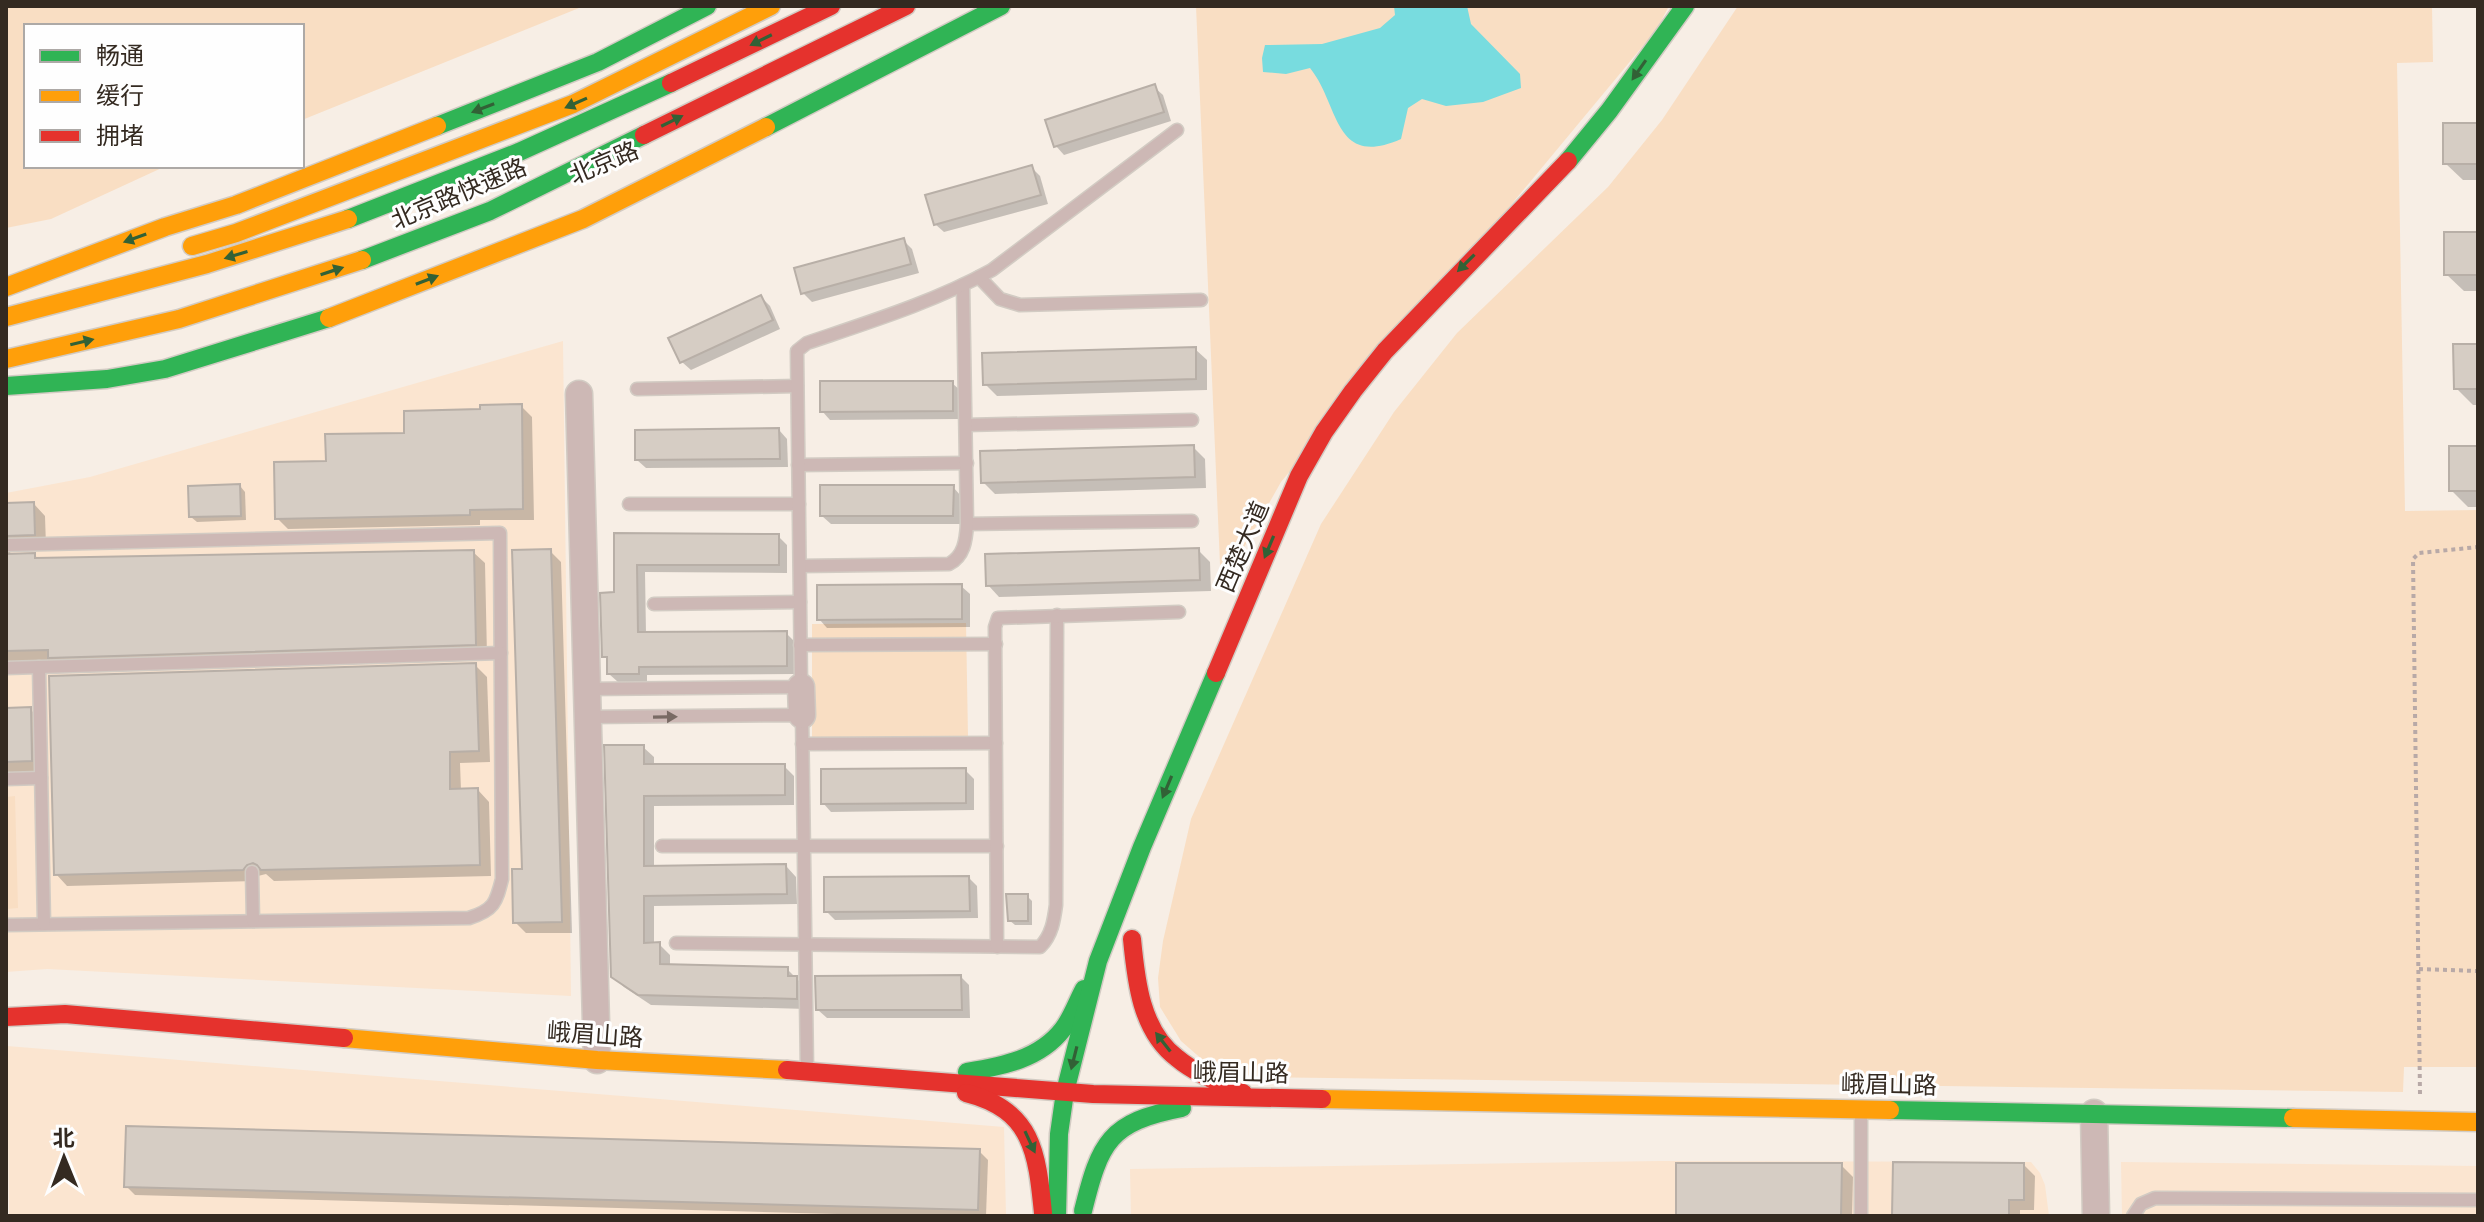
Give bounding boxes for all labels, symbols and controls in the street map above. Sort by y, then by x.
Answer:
legend [24,24,304,168]
one-way arrow [749,33,773,47]
text: 畅通 [96,40,144,70]
one-way arrow [1632,59,1647,80]
text: 缓行 [96,80,144,110]
one-way arrow [564,96,587,109]
one-way arrow [471,101,495,114]
one-way arrow [660,114,684,128]
text: 拥堵 [96,120,144,150]
street label: 北京路 [565,134,643,190]
street label: 北京路快速路 [386,151,531,235]
one-way arrow [123,233,147,245]
one-way arrow [223,249,247,262]
one-way arrow [1457,253,1476,272]
one-way arrow [320,264,344,276]
one-way arrow [415,273,439,286]
one-way arrow [70,335,95,347]
street label: 西楚大道 [1210,497,1275,597]
one-way arrow [1262,536,1275,559]
one-way arrow [653,710,678,723]
one-way arrow [1161,775,1174,799]
street label: 峨眉山路 [546,1016,644,1052]
one-way arrow [1155,1032,1171,1052]
one-way arrow [1067,1046,1079,1071]
street label: 峨眉山路 [1193,1056,1289,1088]
street label: 峨眉山路 [1841,1068,1937,1100]
north arrow [24,1118,104,1198]
text: 北 [52,1124,75,1152]
one-way arrow [1023,1131,1036,1154]

